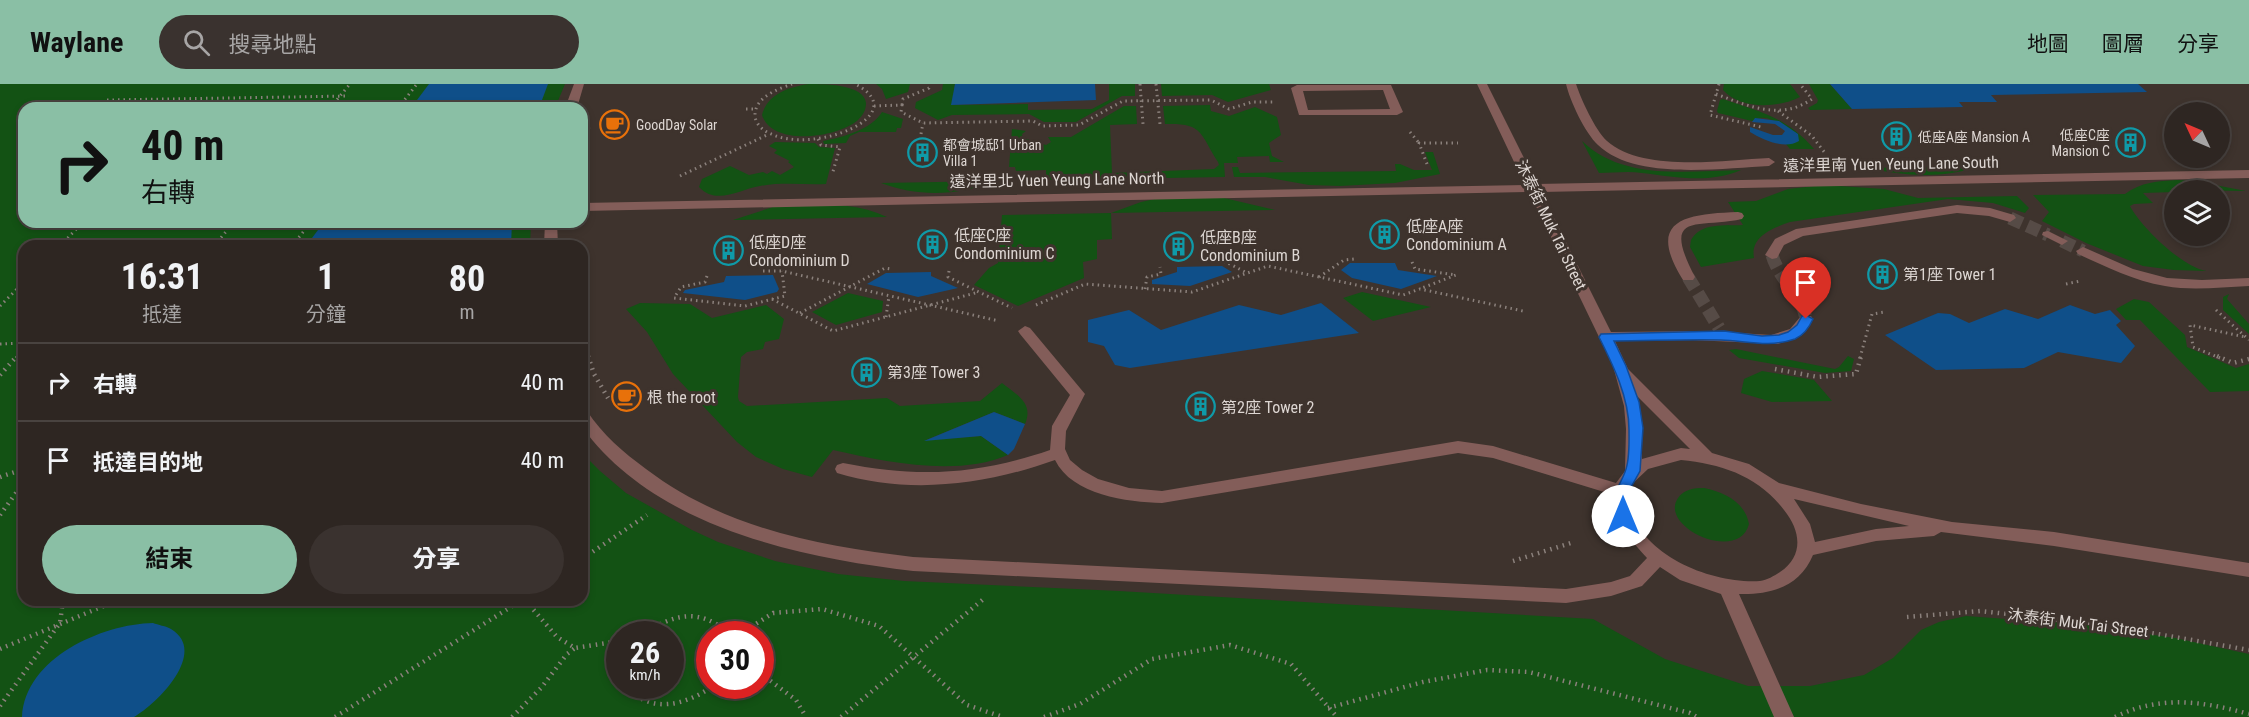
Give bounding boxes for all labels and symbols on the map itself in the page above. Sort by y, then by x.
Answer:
north arrow [2164,102,2230,168]
cafe icon: GoodDay Solar [599,109,631,141]
place label: GoodDay Solar [636,117,717,133]
building icon: 低座A座 Mansion A [1881,121,1913,153]
place label: 低座C座 Mansion C [2051,127,2110,159]
building icon: 低座C座 Mansion C [2115,127,2147,159]
place label: 低座A座 Mansion A [1918,129,2030,145]
building icon: 都會城邸1 Urban Villa 1 [906,137,938,169]
place label: 都會城邸1 Urban Villa 1 [943,137,1042,169]
street label: 遠洋里南 Yuen Yeung Lane South [1783,153,1999,175]
street label: 沐泰街 Muk Tai Street [1511,157,1591,293]
street label: 遠洋里北 Yuen Yeung Lane North [949,169,1165,191]
place label: 低座A座 Condominium A [1406,217,1507,254]
building icon: 低座A座 Condominium A [1369,219,1401,251]
place label: 低座C座 Condominium C [954,226,1054,263]
building icon: 低座C座 Condominium C [917,228,949,260]
place label: 低座B座 Condominium B [1200,228,1300,265]
building icon: 低座B座 Condominium B [1163,230,1195,262]
place label: 低座D座 Condominium D [749,233,850,270]
building icon: 低座D座 Condominium D [712,235,744,267]
pin [1780,257,1831,319]
building icon: 第1座 Tower 1 [1866,258,1898,290]
place label: 第1座 Tower 1 [1903,265,1997,284]
building icon: 第3座 Tower 3 [850,356,882,388]
place label: 第3座 Tower 3 [887,363,981,382]
cafe icon: 根 the root [610,381,642,413]
place label: 根 the root [647,388,716,407]
building icon: 第2座 Tower 2 [1184,391,1216,423]
place label: 第2座 Tower 2 [1221,398,1315,417]
position arrow [1591,484,1655,548]
street label: 沐泰街 Muk Tai Street [2006,605,2150,641]
speed limit sign: 30 [696,621,774,699]

